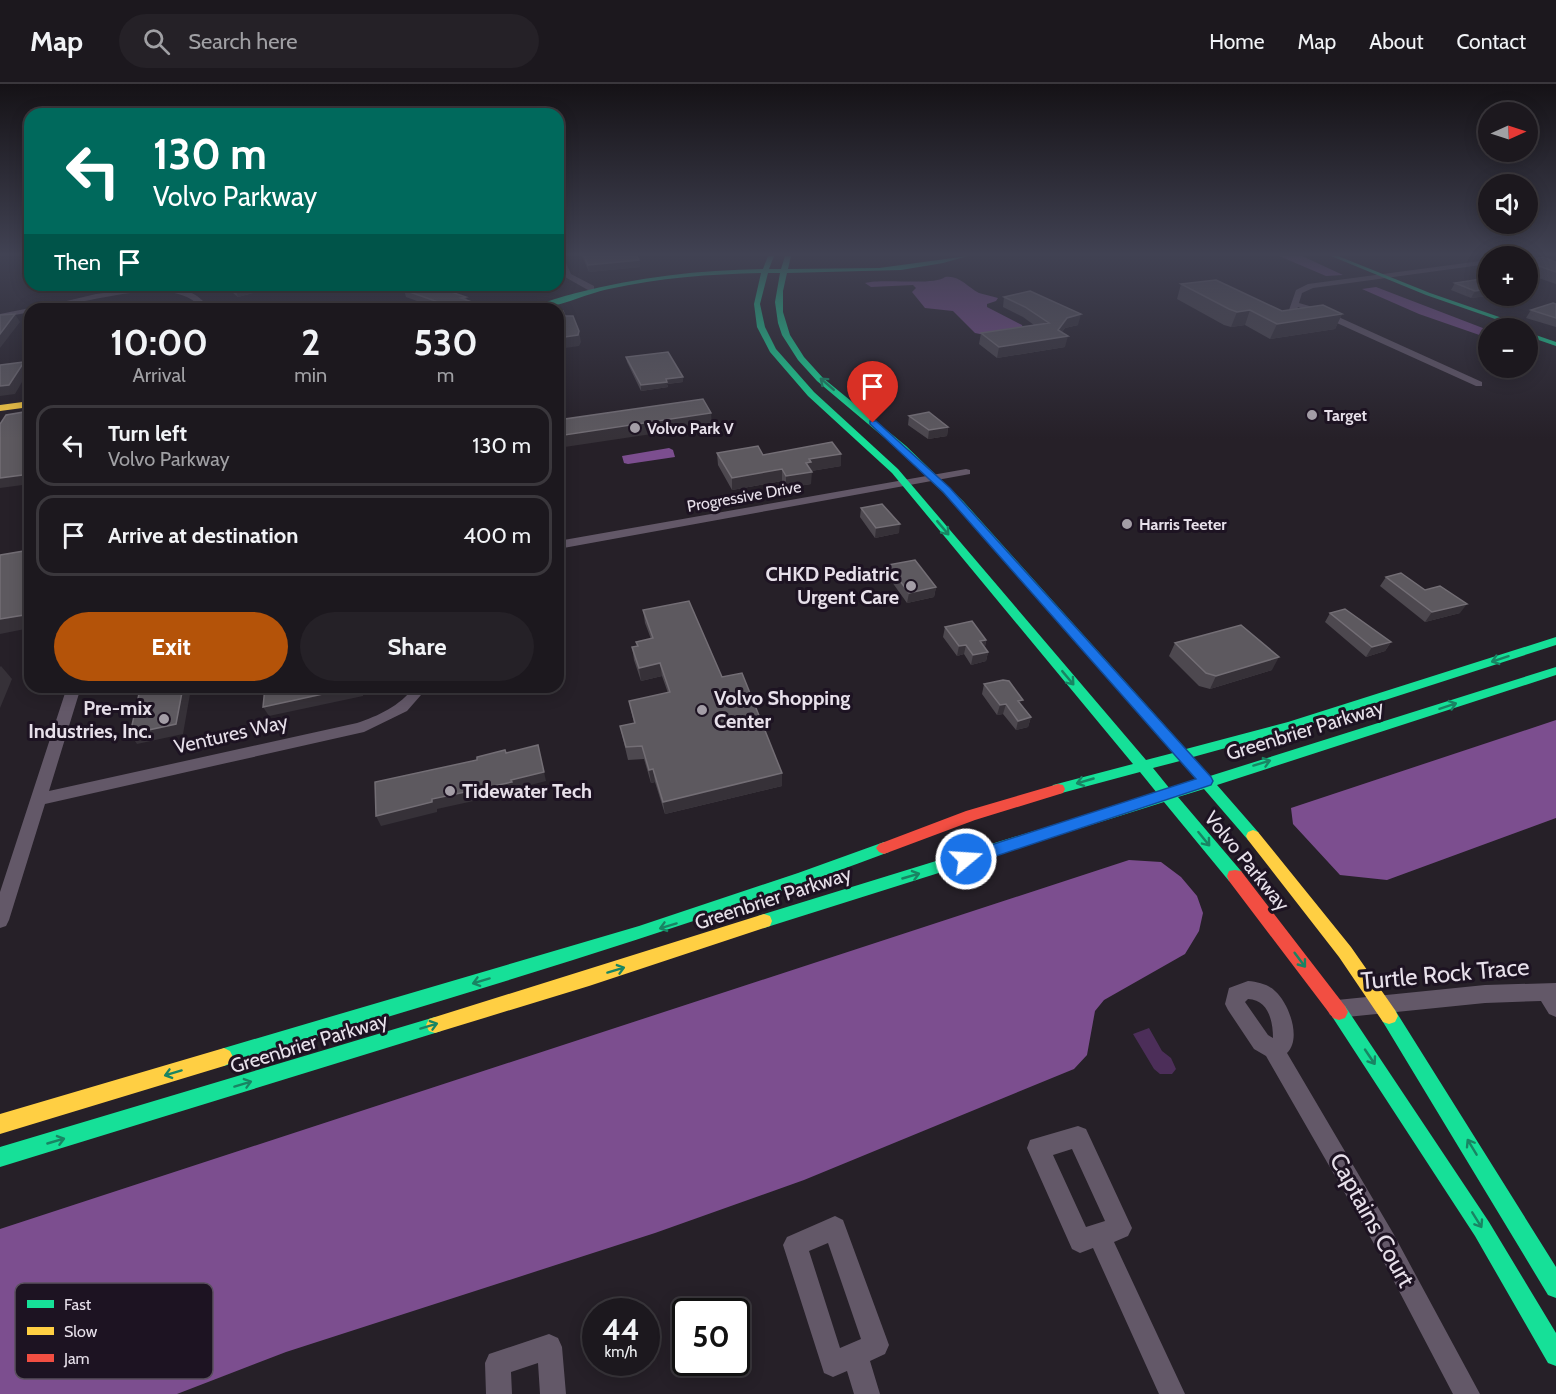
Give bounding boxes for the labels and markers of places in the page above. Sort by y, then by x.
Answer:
pin [847,361,898,423]
place label: Target [1324,406,1367,425]
marker: Target [1305,408,1319,422]
place label: Volvo Park V [647,419,734,438]
marker: Volvo Park V [628,421,642,435]
place label: Harris Teeter [1139,515,1227,534]
marker: Harris Teeter [1120,517,1134,531]
place label: CHKD Pediatric Urgent Care [765,562,899,609]
marker: CHKD Pediatric Urgent Care [904,579,918,593]
place label: Volvo Shopping Center [714,686,850,733]
place label: Pre-mix Industries, Inc. [28,696,152,743]
marker: Volvo Shopping Center [695,703,709,717]
marker: Pre-mix Industries, Inc. [157,712,171,726]
place label: Tidewater Tech [462,779,592,803]
marker: Tidewater Tech [443,784,457,798]

